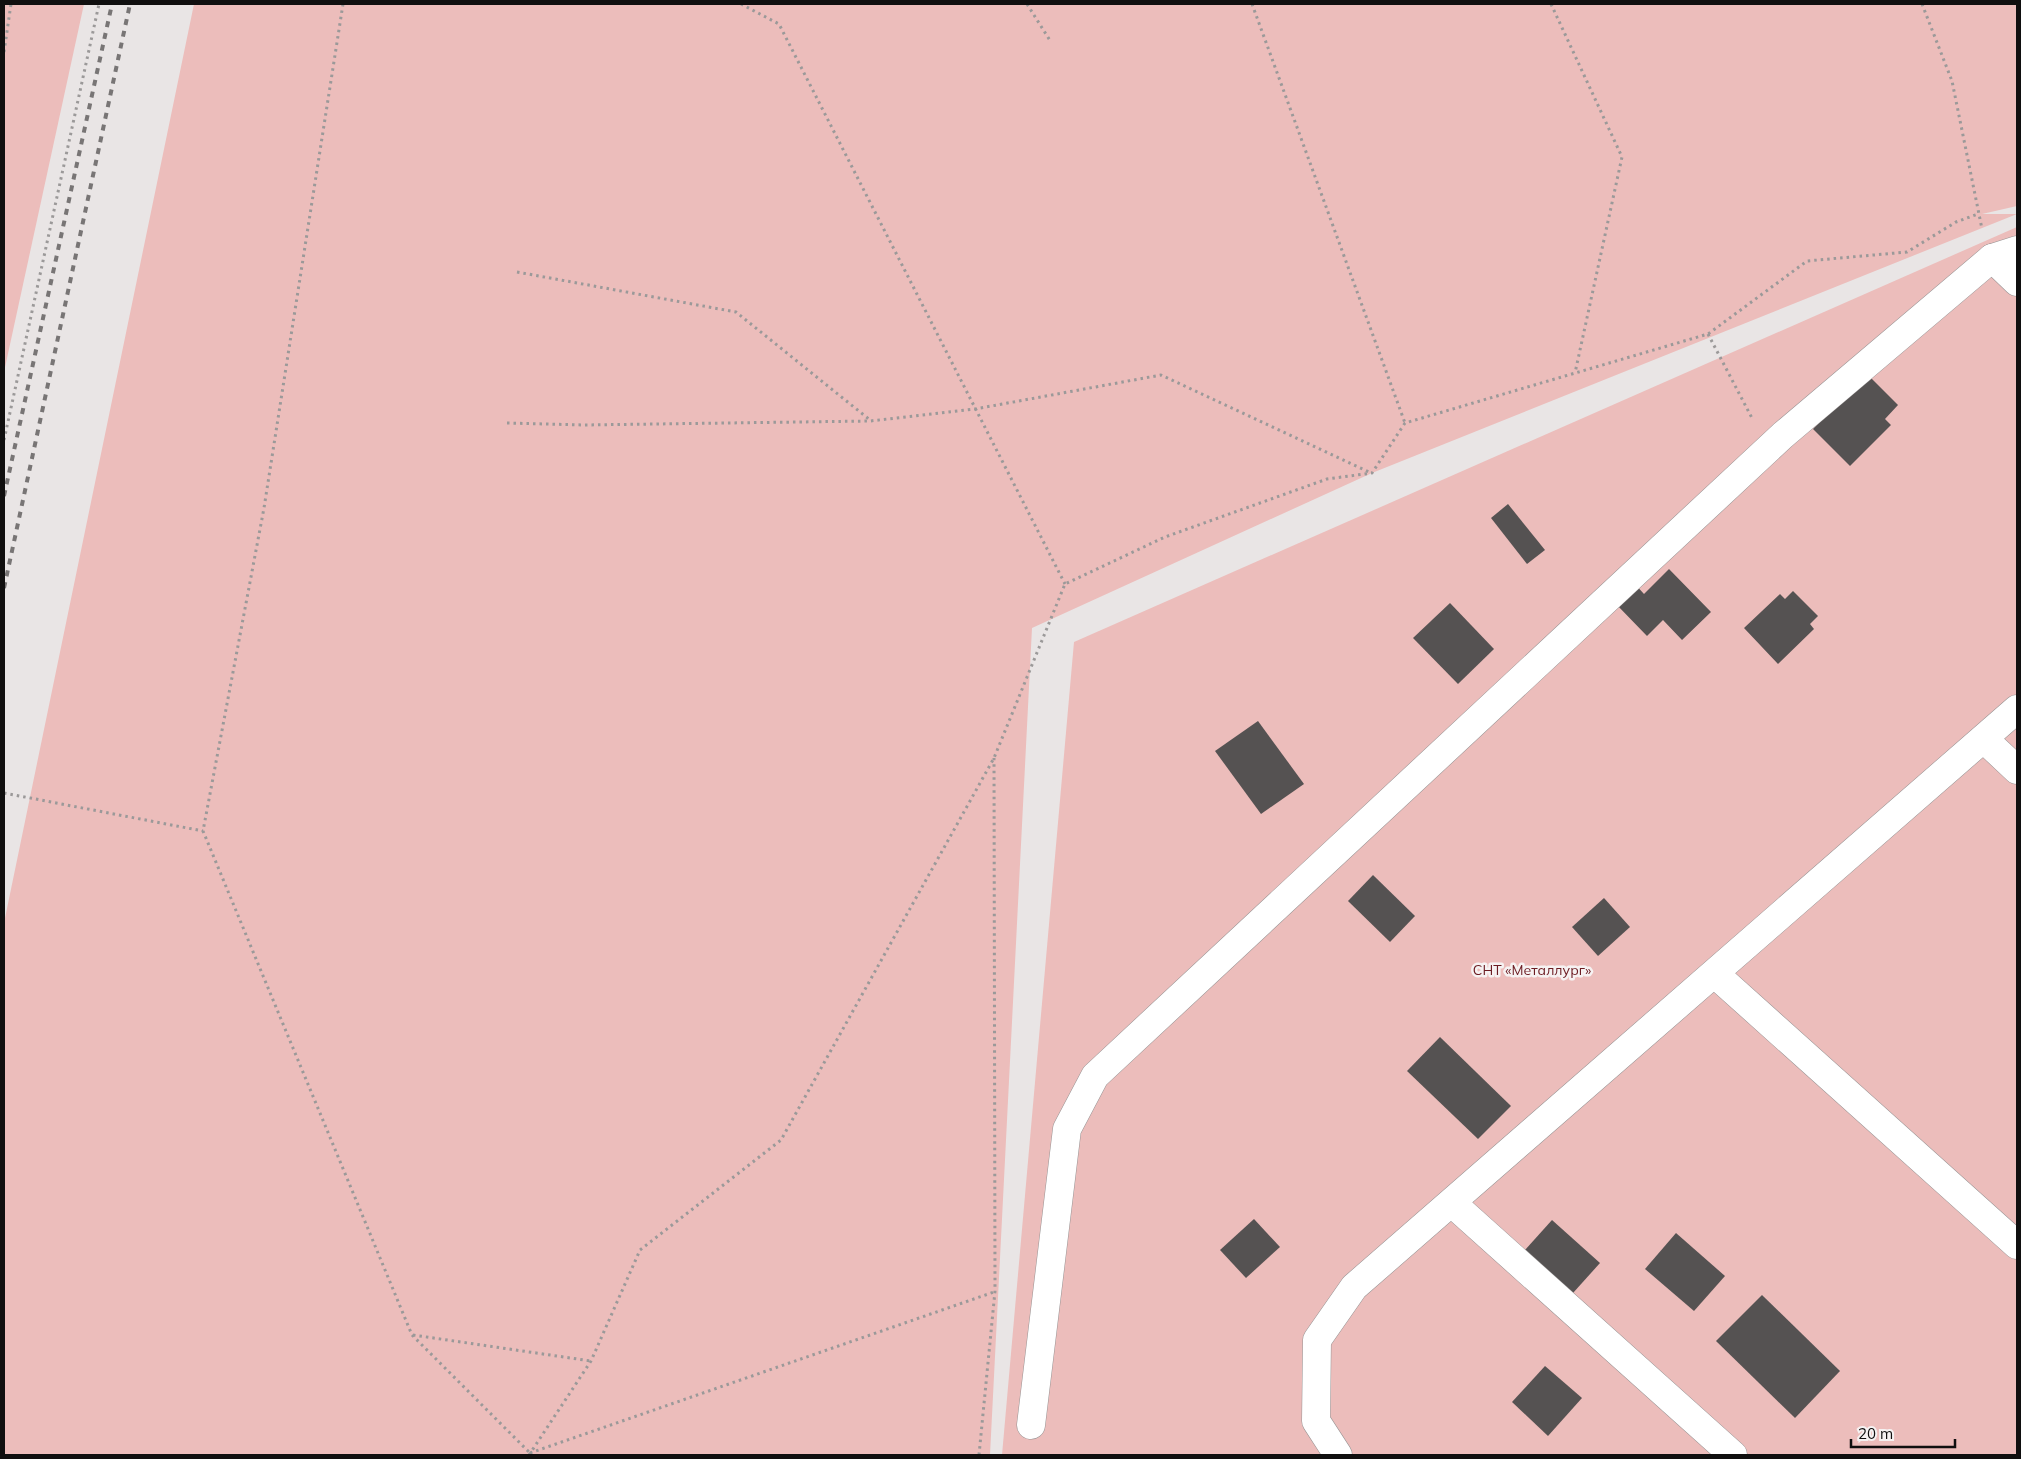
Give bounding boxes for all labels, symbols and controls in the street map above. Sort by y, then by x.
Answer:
park label: СНТ «Металлург» [1473,961,1591,979]
scale bar [1851,1416,1955,1448]
text: 20 m [1858,1424,1893,1443]

